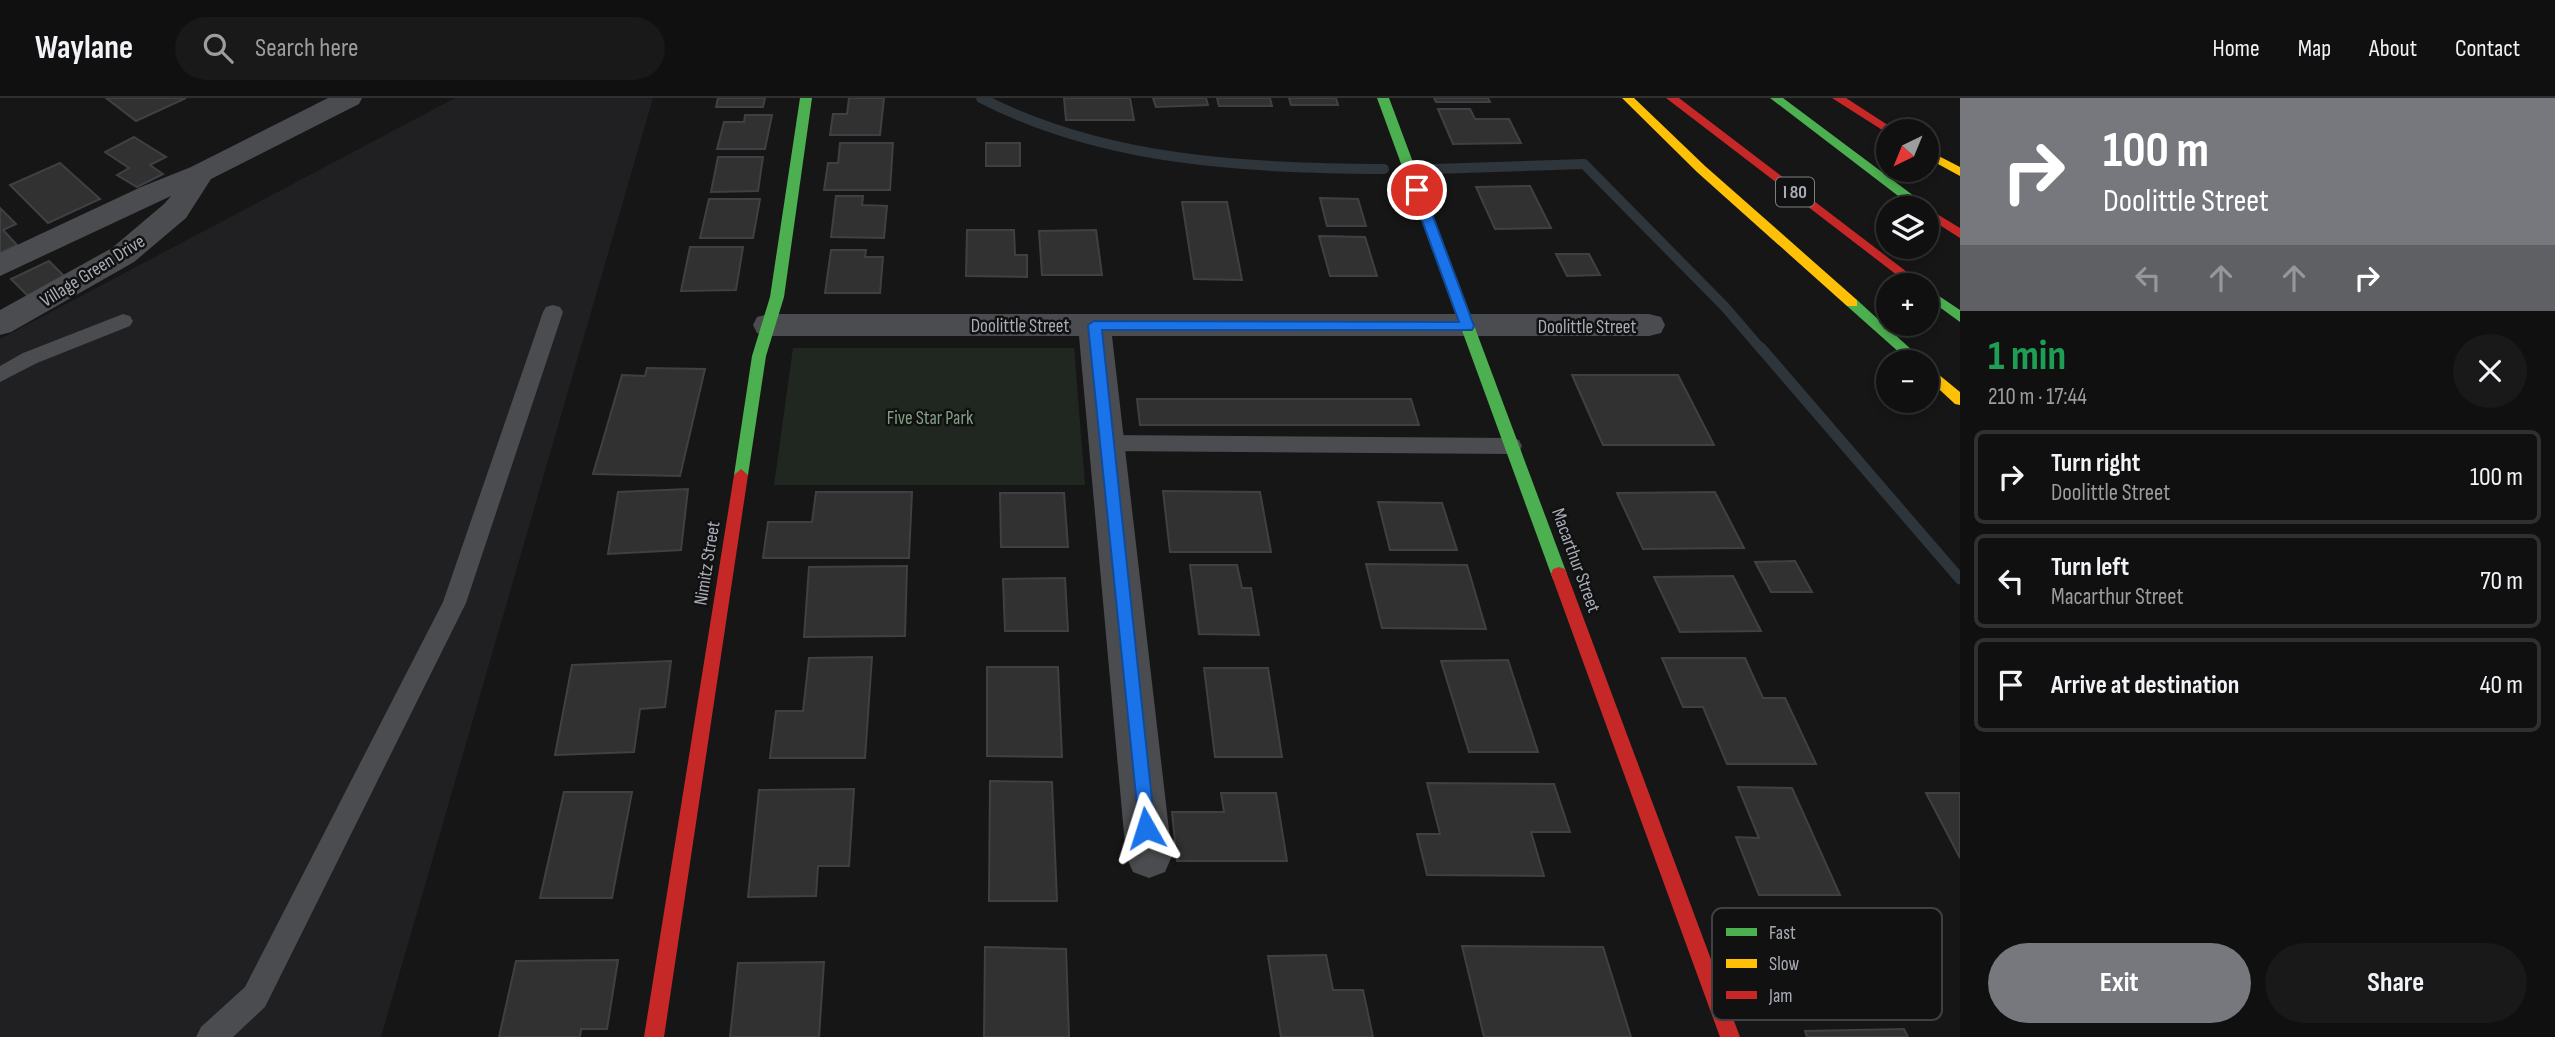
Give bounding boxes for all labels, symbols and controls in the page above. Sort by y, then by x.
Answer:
search box [175,17,665,80]
text: Waylane [35,28,133,68]
icon: search [199,29,237,67]
text: Search here [255,33,358,64]
text: Home [2212,34,2260,63]
text: Map [2298,34,2331,63]
text: About [2369,34,2417,63]
text: Contact [2455,34,2520,63]
north arrow [1876,119,1939,182]
map controls [1876,119,1939,413]
text: 100 m [2103,122,2209,181]
icon: right [1988,126,2079,217]
pin [1387,160,1447,220]
icon: arrive [1398,171,1436,209]
road number: I 80 [1776,178,1814,206]
text: Doolittle Street [2103,182,2269,221]
button: layers [1876,196,1939,259]
street label: Village Green Drive [36,230,149,313]
icon: left [2129,259,2167,297]
icon: ahead [2202,259,2240,297]
icon: ahead [2275,259,2313,297]
icon: right [2348,259,2386,297]
button: + [1876,273,1939,336]
street label: Doolittle Street [971,315,1069,338]
street label: Doolittle Street [1538,316,1636,339]
text: 1 min [1988,331,2066,382]
button: close [2453,334,2527,408]
button: − [1876,350,1939,413]
text: 210 m · 17:44 [1988,383,2087,411]
park label: Five Star Park [887,407,974,430]
text: Turn right [2051,448,2140,479]
icon: right [1992,458,2030,496]
text: 100 m [2470,462,2523,493]
text: Doolittle Street [2051,479,2170,507]
street label: Macarthur Street [1546,505,1605,616]
street label: Nimitz Street [689,519,726,607]
text: Turn left [2051,552,2129,583]
icon: left [1992,562,2030,600]
text: 70 m [2480,566,2523,597]
text: Macarthur Street [2051,583,2183,611]
icon: arrive [1992,666,2030,704]
text: Arrive at destination [2051,670,2239,701]
text: 40 m [2480,670,2523,701]
position arrow [1109,791,1183,865]
legend [1712,908,1942,1020]
text: Fast [1769,922,1796,945]
button: Exit [1988,943,2251,1023]
button: Share [2265,943,2527,1023]
text: Slow [1769,953,1799,976]
text: Jam [1768,985,1792,1008]

